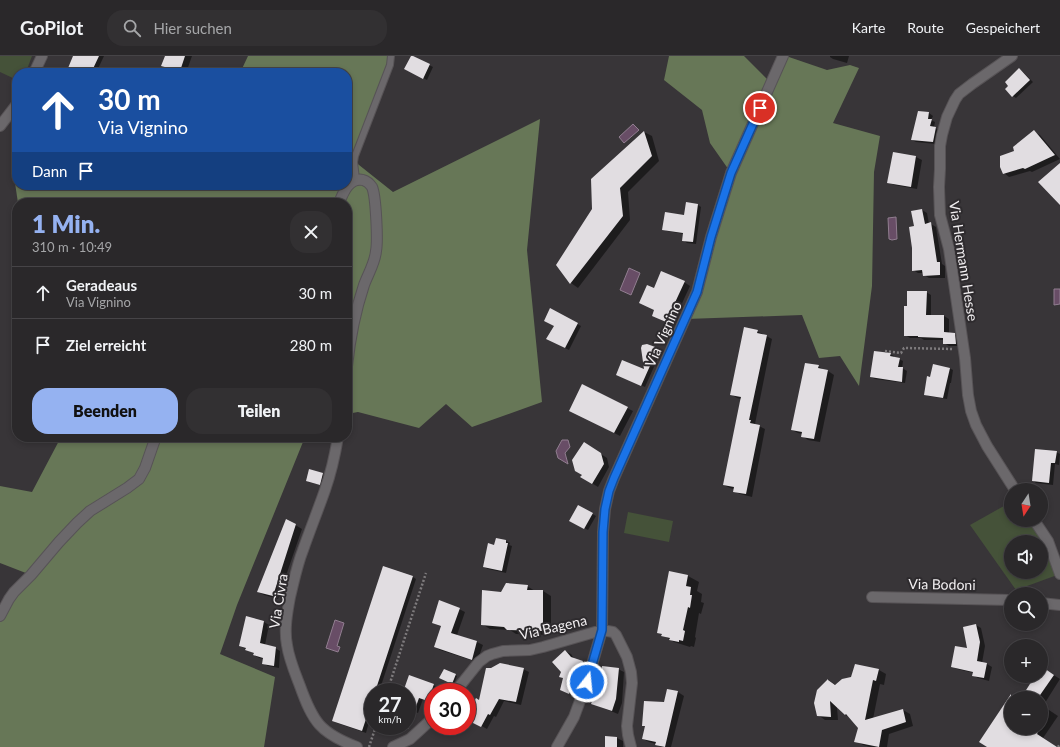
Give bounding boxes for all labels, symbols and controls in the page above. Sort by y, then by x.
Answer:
search box [107,10,387,46]
text: GoPilot [20,16,83,39]
icon: search [121,17,143,39]
text: Hier suchen [153,19,232,37]
text: Karte [852,19,885,36]
text: Route [907,19,944,36]
text: Gespeichert [966,19,1040,36]
text: 30 m [98,82,161,116]
icon: ahead [32,84,84,136]
pin [743,91,777,125]
icon: arrive [749,97,771,119]
text: Via Vignino [98,116,188,138]
icon: arrive [75,160,97,182]
text: Dann [32,162,67,180]
street label: Via Hermann Hesse [946,200,982,322]
text: 1 Min. [32,209,100,238]
button: close [290,211,332,253]
text: 310 m · 10:49 [32,239,112,255]
text: Geradeaus [66,276,137,294]
icon: ahead [32,282,54,304]
text: 30 m [298,284,332,302]
text: Via Vignino [66,294,131,310]
street label: Via Vignino [641,299,685,369]
icon: arrive [32,334,54,356]
text: Ziel erreicht [66,336,146,354]
text: 280 m [290,336,332,354]
button: Beenden [32,388,178,434]
button: Teilen [186,388,332,434]
north arrow [1004,483,1048,527]
map controls [1004,483,1048,735]
button: sound [1004,535,1048,579]
street label: Via Civra [265,572,291,630]
street label: Via Bodoni [908,575,976,593]
button: search [1004,587,1048,631]
street label: Via Bagena [518,611,588,643]
button: + [1004,639,1048,683]
position arrow [566,661,608,703]
speed limit sign: 30 [424,683,476,735]
button: − [1004,691,1048,735]
text: 27 [378,692,402,716]
text: km/h [378,713,402,725]

